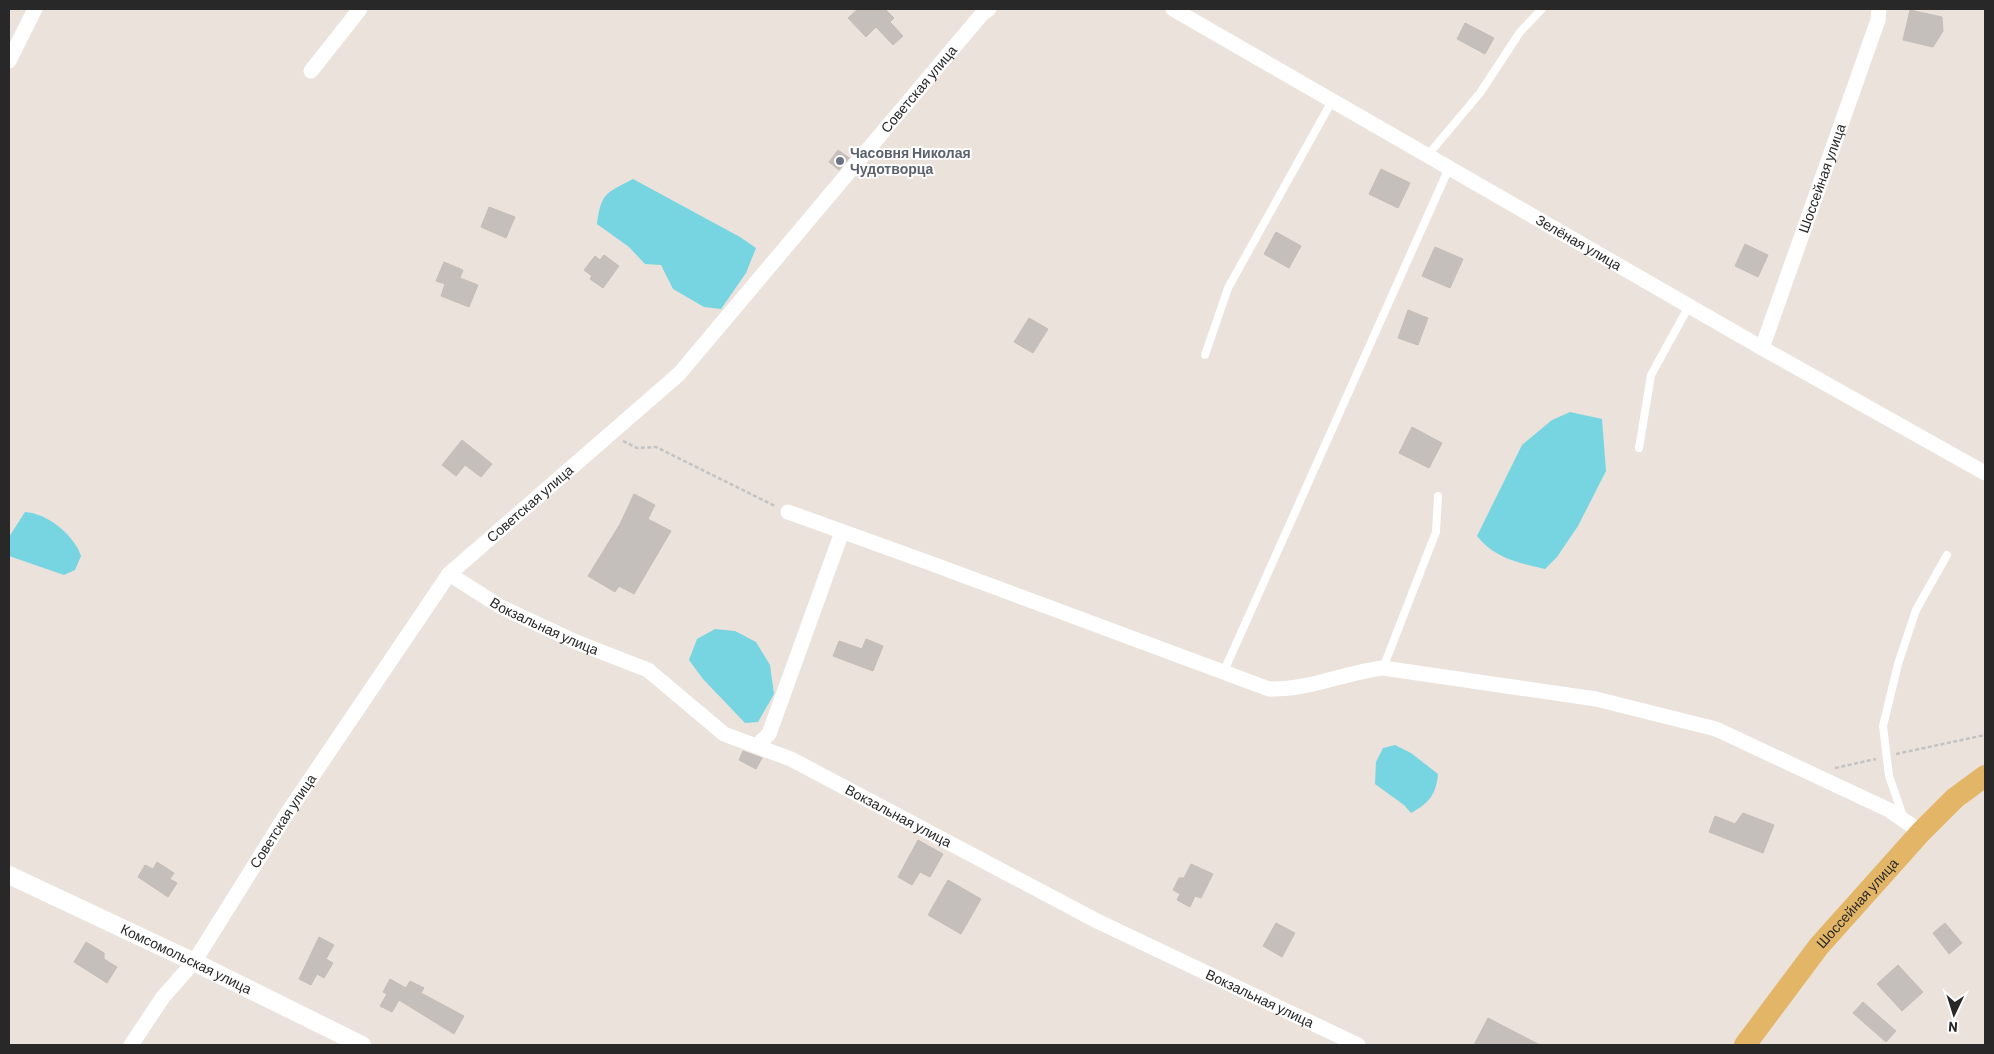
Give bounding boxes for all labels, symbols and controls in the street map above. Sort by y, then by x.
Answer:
street label: Советская улица [877,41,960,136]
street label: Шоссейная улица [1794,121,1849,235]
place label: Часовня Николая Чудотворца [850,144,971,177]
marker: Часовня Николая Чудотворца [834,155,846,167]
street label: Зелёная улица [1533,211,1625,273]
street label: Советская улица [483,461,576,545]
street label: Вокзальная улица [487,593,601,658]
street label: Советская улица [246,770,319,871]
street label: Вокзальная улица [843,780,955,851]
street label: Шоссейная улица [1812,854,1902,951]
street label: Комсомольская улица [118,920,255,997]
street label: Вокзальная улица [1203,965,1317,1031]
north arrow [1929,989,1979,1039]
text: N [1948,1019,1958,1036]

